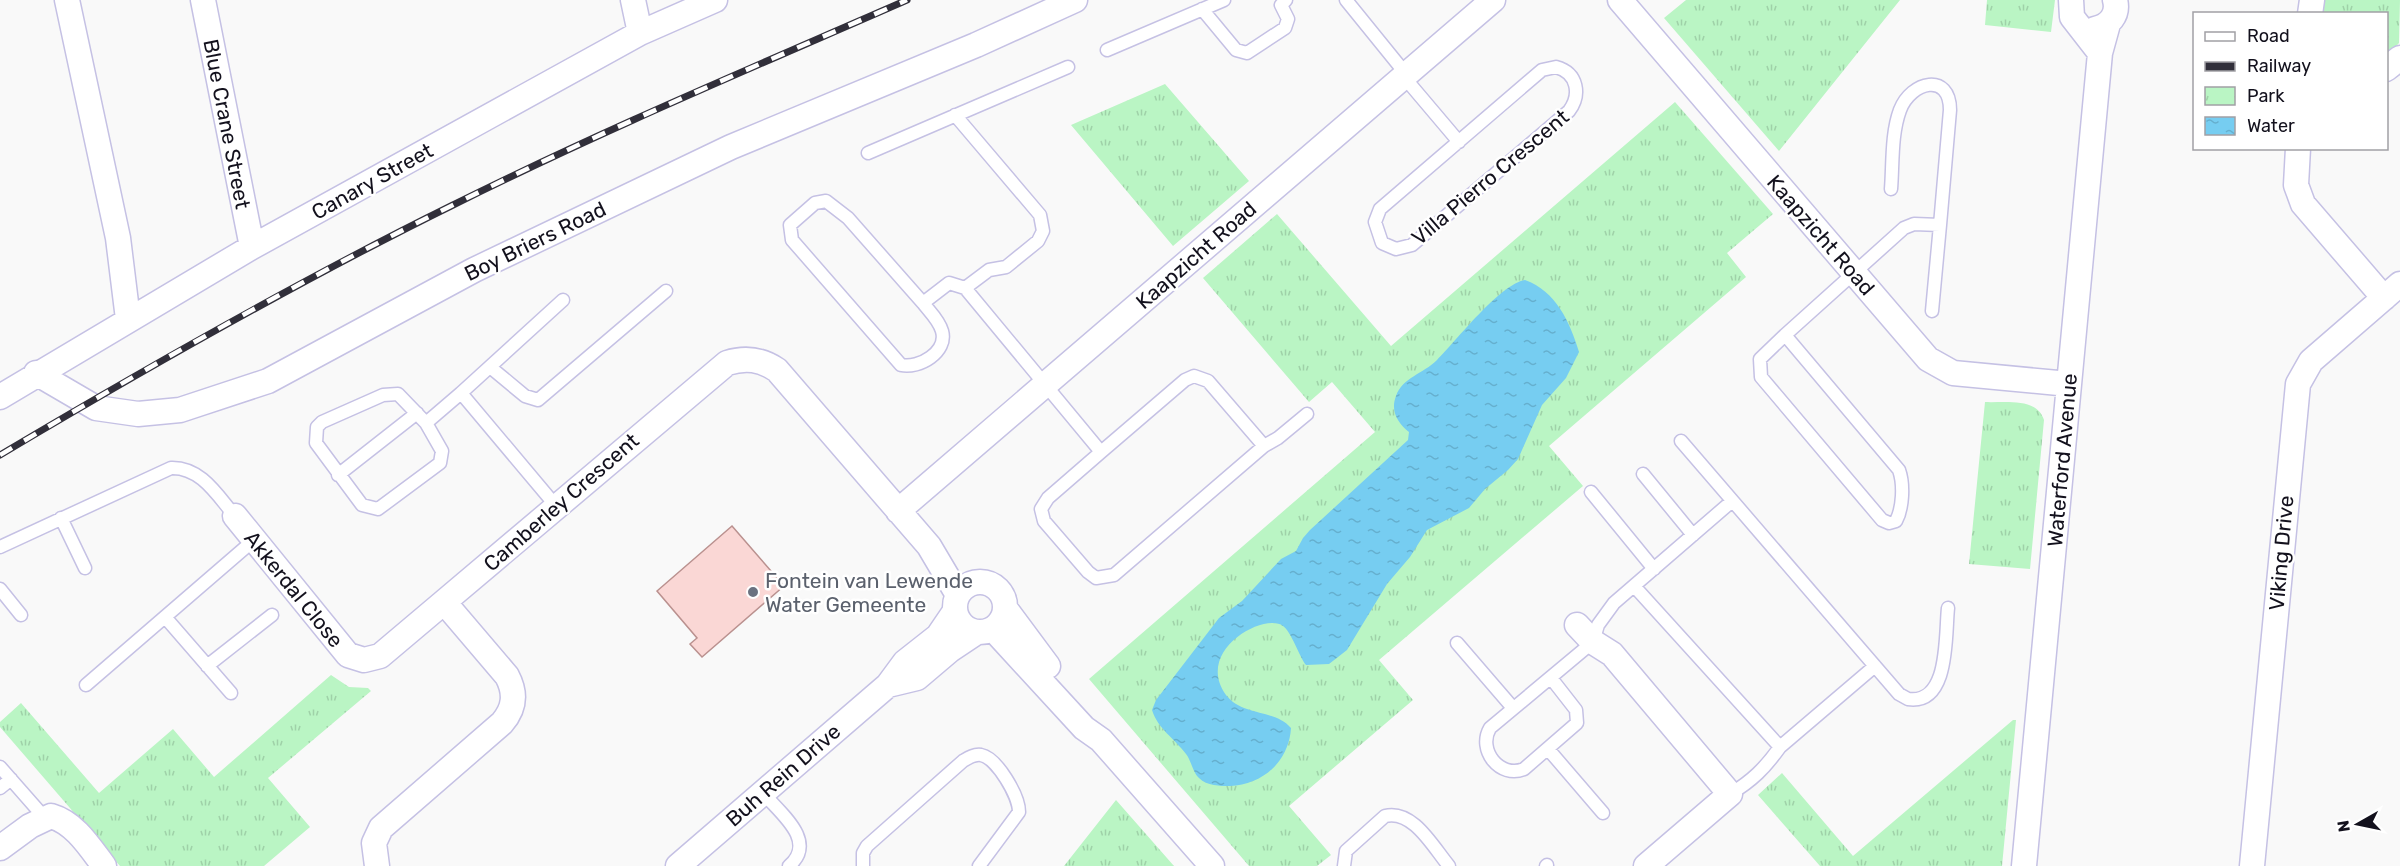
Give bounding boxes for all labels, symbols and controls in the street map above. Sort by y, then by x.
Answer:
legend [2193,12,2388,150]
text: Road [2247,25,2290,47]
street label: Blue Crane Street [198,37,256,211]
text: Railway [2247,55,2311,77]
text: Park [2247,85,2285,107]
street label: Villa Pierro Crescent [1406,104,1574,250]
text: Water [2247,115,2295,137]
street label: Canary Street [307,137,437,225]
street label: Kaapzicht Road [1762,170,1880,300]
street label: Boy Briers Road [460,196,610,286]
street label: Kaapzicht Road [1131,196,1261,314]
street label: Waterford Avenue [2042,372,2082,548]
street label: Camberley Crescent [478,428,644,576]
street label: Viking Drive [2264,494,2298,612]
street label: Akkerdal Close [239,526,349,652]
place label: Fontein van Lewende Water Gemeente [765,568,973,617]
marker: Fontein van Lewende Water Gemeente [746,585,760,599]
street label: Buh Rein Drive [721,718,845,832]
north arrow [2328,794,2388,854]
text: N [2333,819,2354,833]

